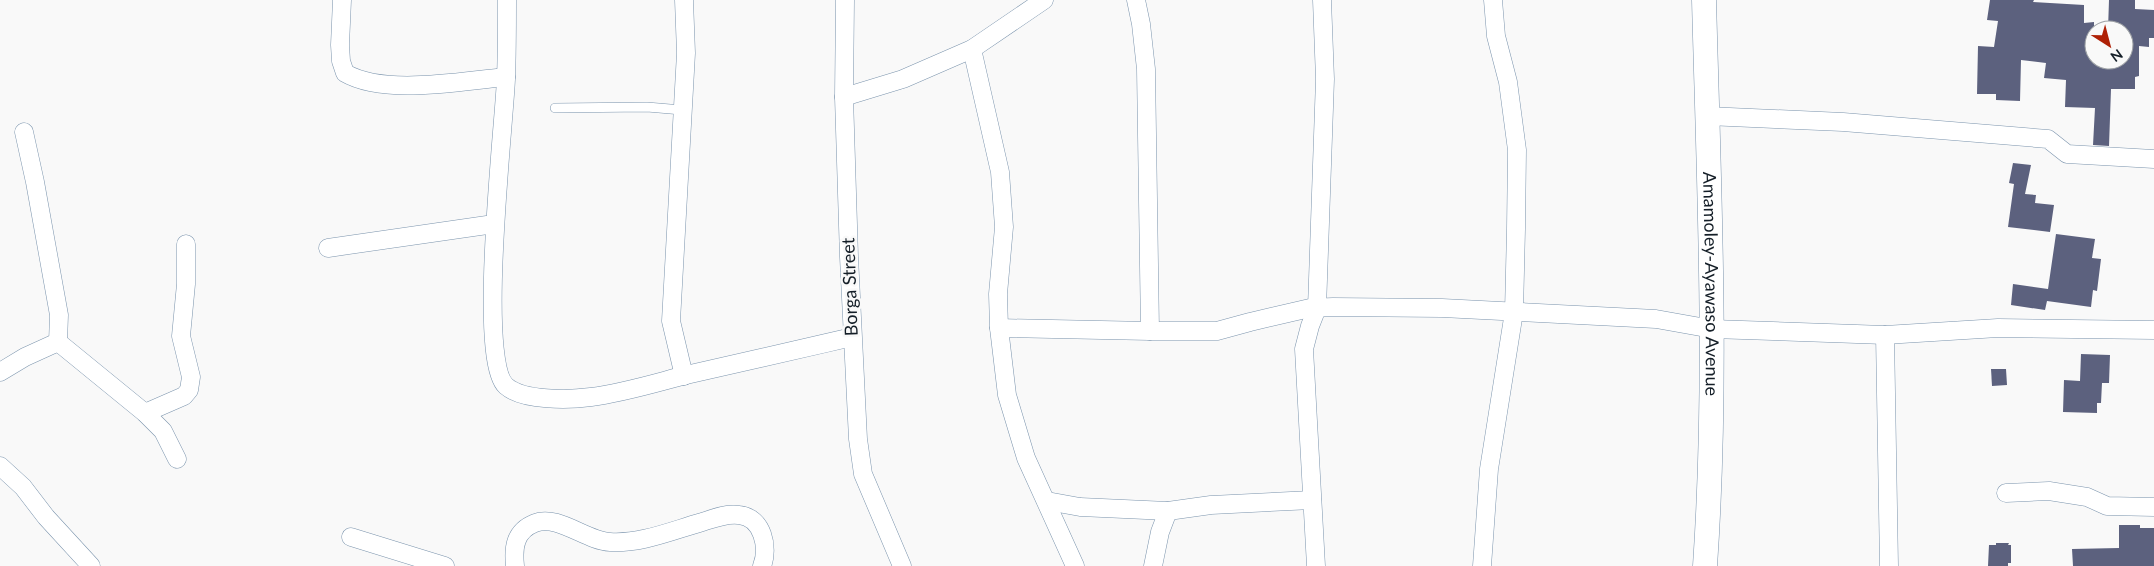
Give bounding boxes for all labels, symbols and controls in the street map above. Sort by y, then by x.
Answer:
north arrow [2084,20,2134,70]
text: N [2108,46,2126,66]
street label: Amamoley-Ayawaso Avenue [1699,171,1724,396]
street label: Borga Street [836,237,862,337]

